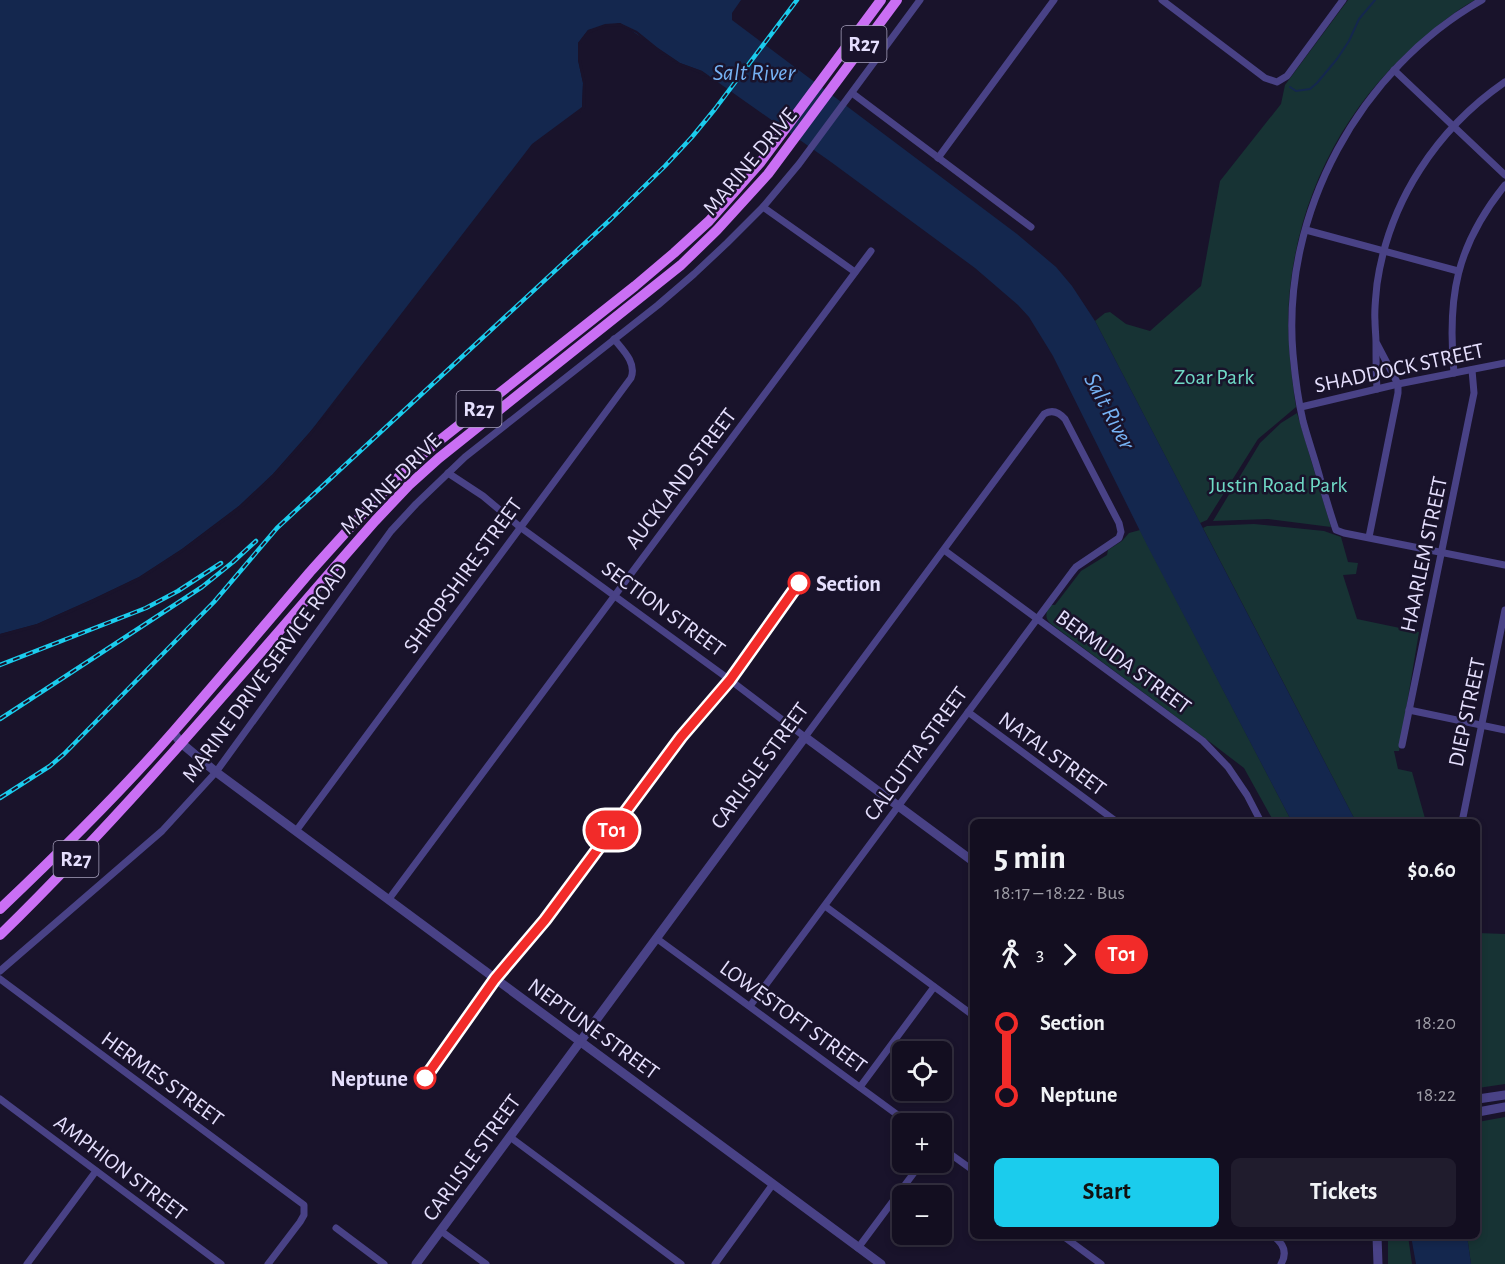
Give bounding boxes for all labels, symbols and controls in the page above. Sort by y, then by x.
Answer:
road number: R27 [842,26,886,62]
water label: Salt River [713,61,796,85]
street label: MARINE DRIVE [699,104,801,219]
street label: SHADDOCK STREET [1312,339,1486,397]
park label: Zoar Park [1174,366,1254,388]
water label: Salt River [1079,369,1140,455]
road number: R27 [456,391,502,427]
street label: AUCKLAND STREET [621,404,741,553]
street label: MARINE DRIVE [336,429,446,538]
park label: Justin Road Park [1209,474,1347,496]
street label: HAARLEM STREET [1397,474,1451,634]
street label: SHROPSHIRE STREET [399,494,526,657]
street label: SECTION STREET [598,557,729,661]
street label: MARINE DRIVE SERVICE ROAD [178,559,352,786]
marker: Section [788,572,810,594]
place label: Section [816,573,881,595]
street label: BERMUDA STREET [1052,606,1195,718]
street label: DIEP STREET [1445,656,1489,769]
street label: CALCUTTA STREET [860,682,972,825]
street label: CARLISLE STREET [707,698,813,833]
street label: NATAL STREET [995,708,1110,800]
line badge: T01 [578,810,646,850]
text: T01 [597,820,627,841]
road number: R27 [54,841,98,877]
text: 5 min [994,842,1066,875]
text: $0.60 [1408,859,1456,881]
text: 18:17 – 18:22 · Bus [994,883,1125,903]
icon: walk [994,938,1027,971]
icon: forward [1053,938,1086,971]
text: 3 [1036,944,1044,964]
text: T01 [1107,944,1136,965]
street label: LOWESTOFT STREET [716,956,871,1077]
street label: NEPTUNE STREET [524,974,663,1084]
text: Section [1040,1012,1105,1034]
text: 18:20 [1415,1013,1456,1033]
street label: HERMES STREET [97,1027,228,1130]
map controls [892,1041,952,1245]
button: locate [892,1041,952,1101]
marker: Neptune [414,1067,436,1089]
place label: Neptune [331,1068,408,1090]
text: Neptune [1040,1084,1117,1106]
text: 18:22 [1417,1085,1456,1105]
street label: CARLISLE STREET [419,1090,525,1225]
street label: AMPHION STREET [50,1111,191,1225]
button: + [892,1113,952,1173]
button: Start [994,1158,1219,1227]
button: Tickets [1231,1158,1456,1227]
button: − [892,1185,952,1245]

